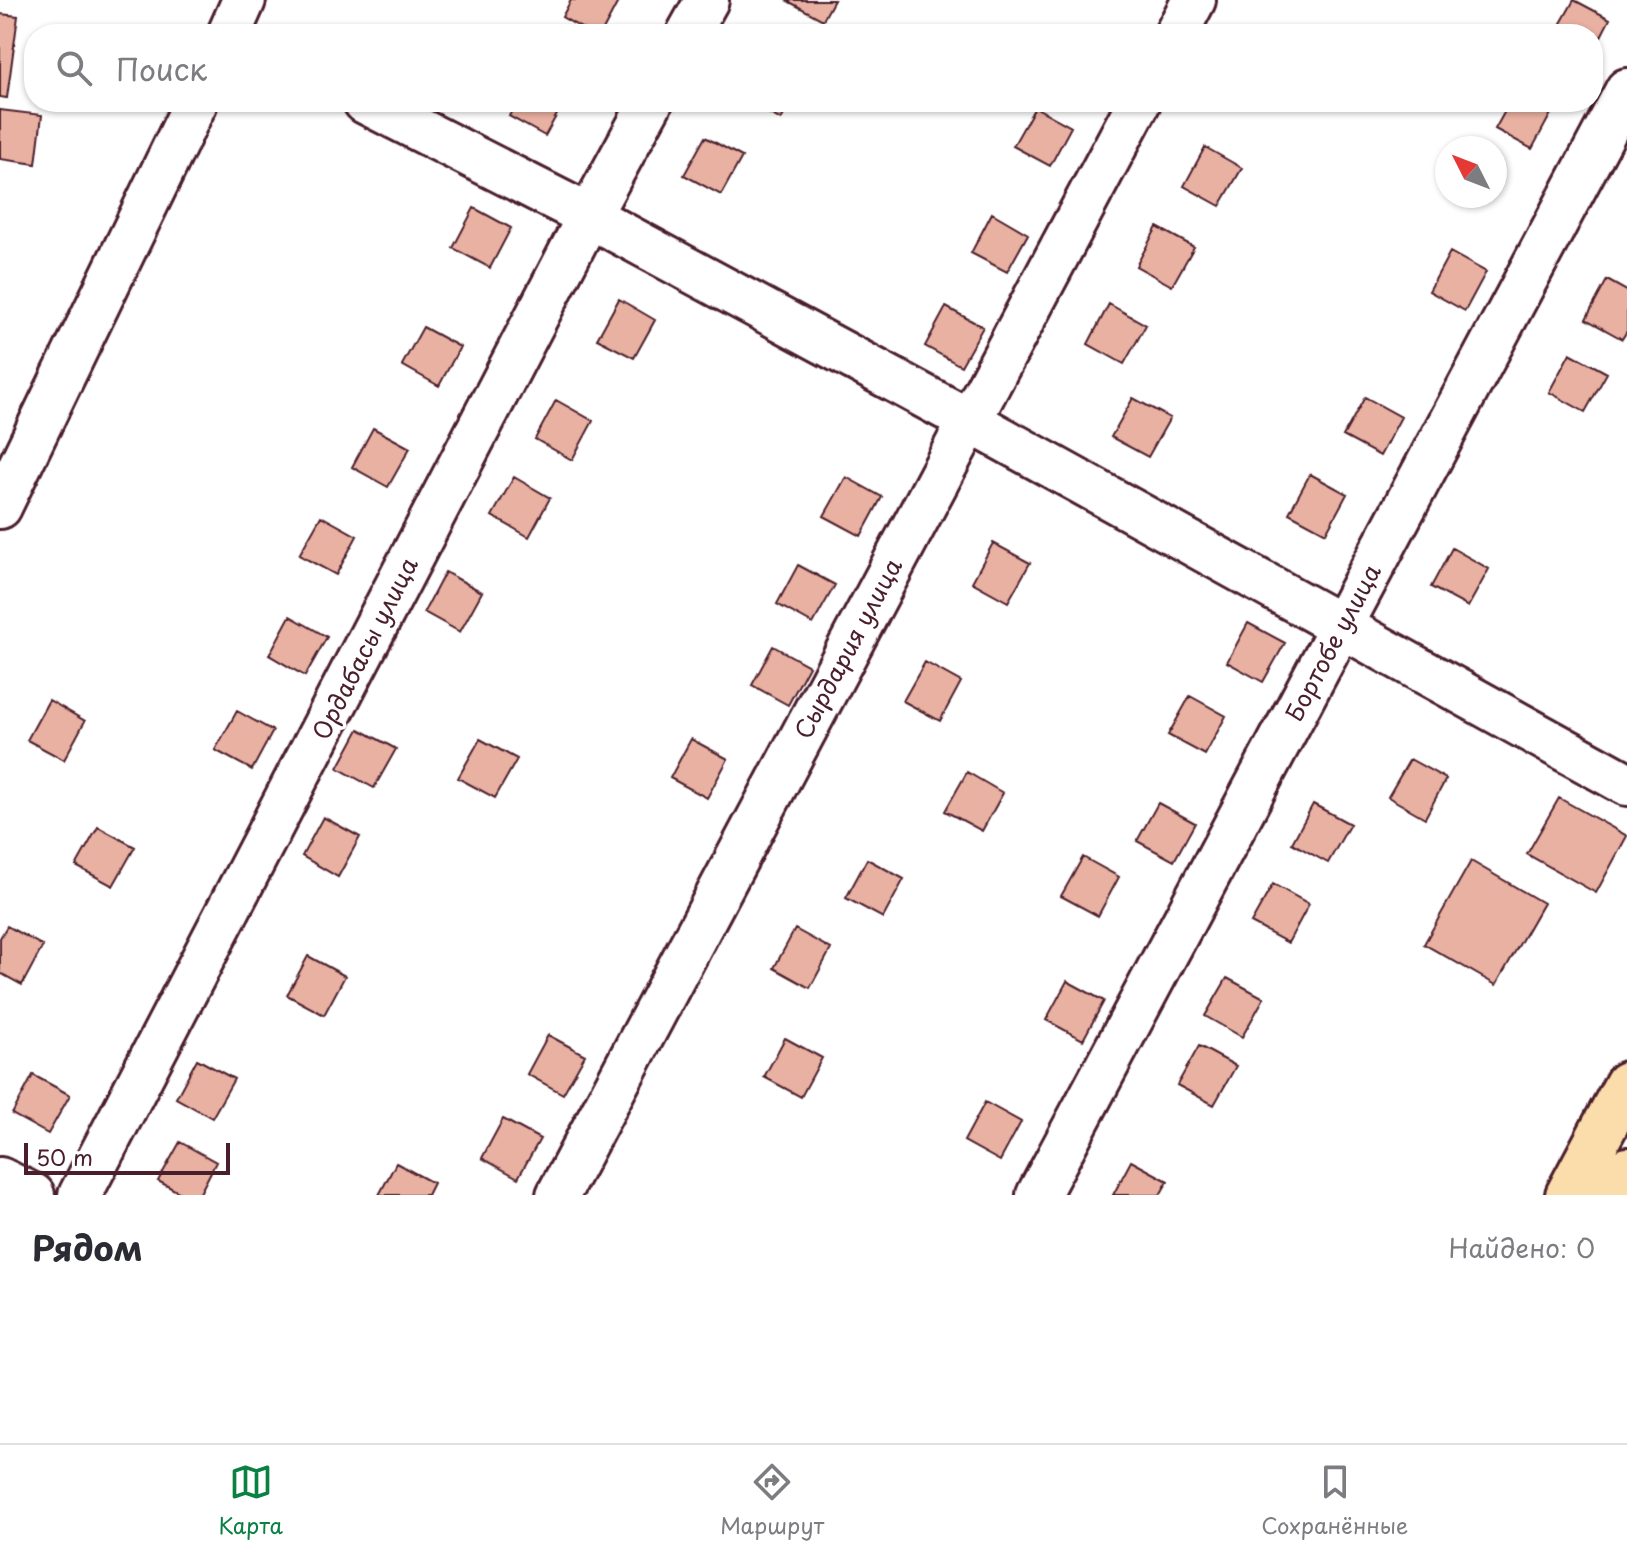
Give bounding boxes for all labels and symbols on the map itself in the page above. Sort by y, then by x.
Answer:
north arrow [1435,136,1507,208]
street label: Ордабасы улица [302,550,426,746]
street label: Сырдария улица [784,551,910,745]
street label: Бортобе улица [1275,557,1389,727]
scale bar [24,1139,230,1175]

